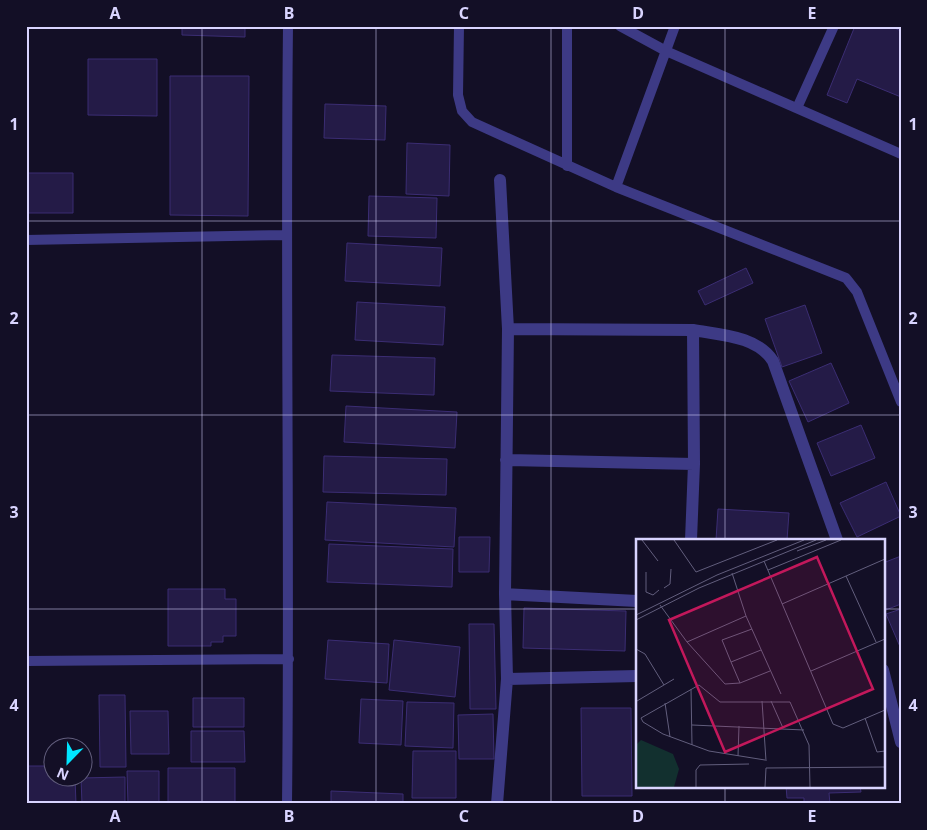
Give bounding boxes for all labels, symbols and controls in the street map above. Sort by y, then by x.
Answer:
text: A [109,2,121,24]
text: B [284,2,294,24]
text: C [459,2,469,24]
text: D [632,2,644,24]
text: E [808,2,817,24]
text: 1 [9,113,19,135]
text: 1 [908,113,918,135]
text: 2 [9,307,19,329]
text: 2 [908,307,918,329]
text: 3 [9,501,19,523]
text: 3 [908,501,918,523]
inset map [636,539,884,788]
text: 4 [9,694,19,716]
text: 4 [908,694,918,716]
north arrow [42,738,92,788]
text: N [54,763,72,785]
text: A [109,805,121,827]
text: B [284,805,294,827]
text: C [459,805,469,827]
text: D [632,805,644,827]
text: E [808,805,817,827]

